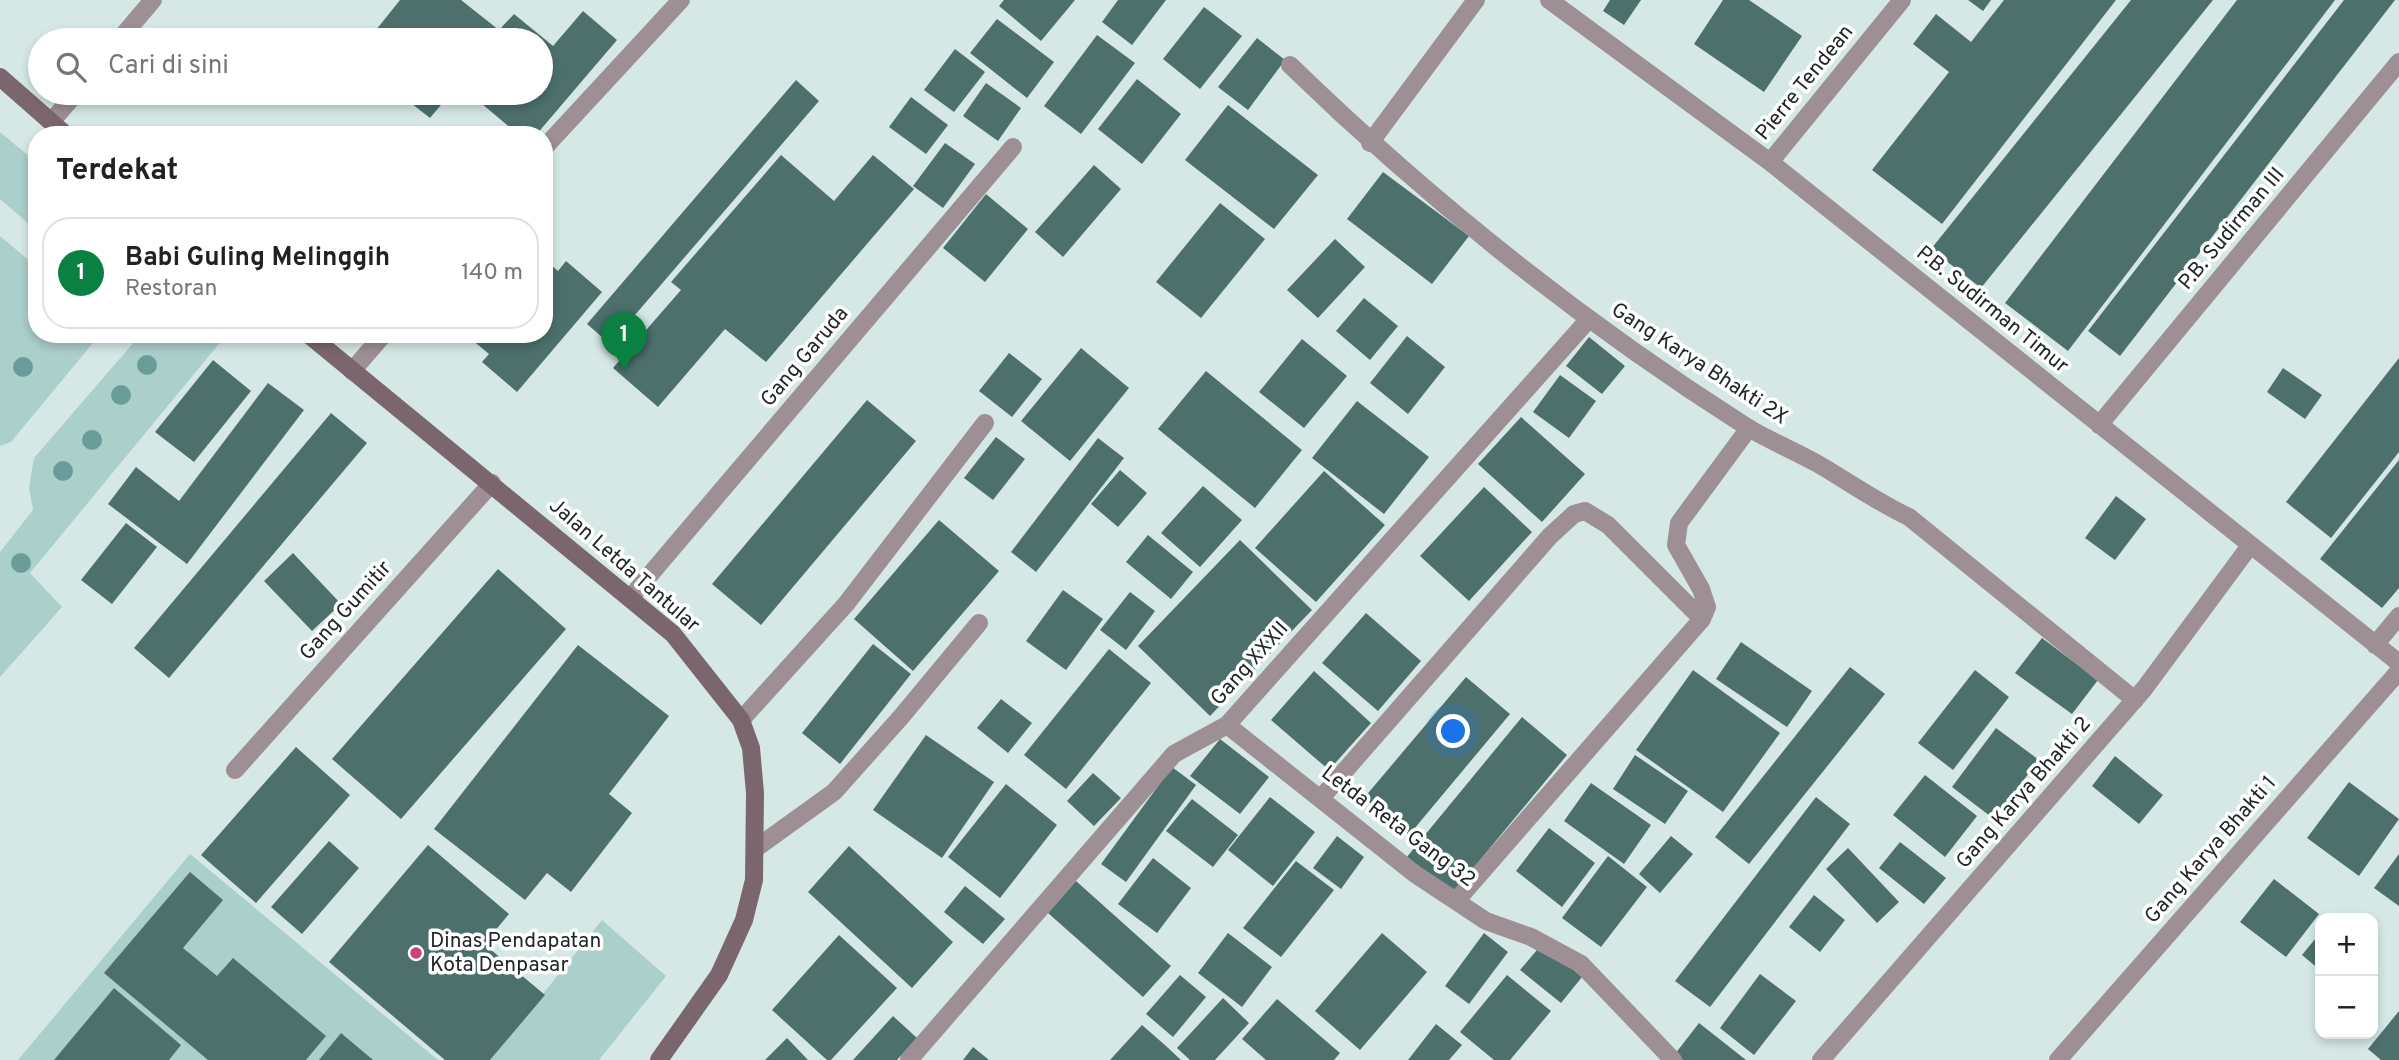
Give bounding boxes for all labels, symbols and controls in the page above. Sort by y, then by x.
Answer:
street label: Pierre Tendean [1750,20,1860,146]
search box [28,28,553,105]
icon: search [52,48,90,86]
text: Cari di sini [108,50,229,83]
text: Terdekat [56,153,178,190]
street label: P.B. Sudirman III [2173,162,2291,296]
street label: P.B. Sudirman Timur [1910,240,2074,380]
text: Babi Guling Melinggih [125,242,390,275]
text: 1 [76,259,86,288]
text: 140 m [461,259,523,288]
text: Restoran [125,275,217,304]
street label: Gang Karya Bhakti 2X [1606,297,1792,431]
street label: Gang Garuda [755,301,855,413]
pin: 1 [601,312,647,370]
street label: Jalan Letda Tantular [543,493,705,639]
street label: Gang Gumitir [294,555,398,667]
street label: Gang XXXII [1205,616,1295,712]
street label: Gang Karya Bhakti 2 [1951,711,2097,875]
your location [1436,714,1470,748]
street label: Letda Reta Gang 32 [1315,760,1481,894]
street label: Gang Karya Bhakti 1 [2139,770,2283,930]
map controls [2315,913,2378,1039]
button: + [2315,913,2378,976]
place label: Dinas Pendapatan Kota Denpasar [430,928,601,979]
marker: Dinas Pendapatan Kota Denpasar [408,945,424,961]
button: − [2315,976,2378,1039]

